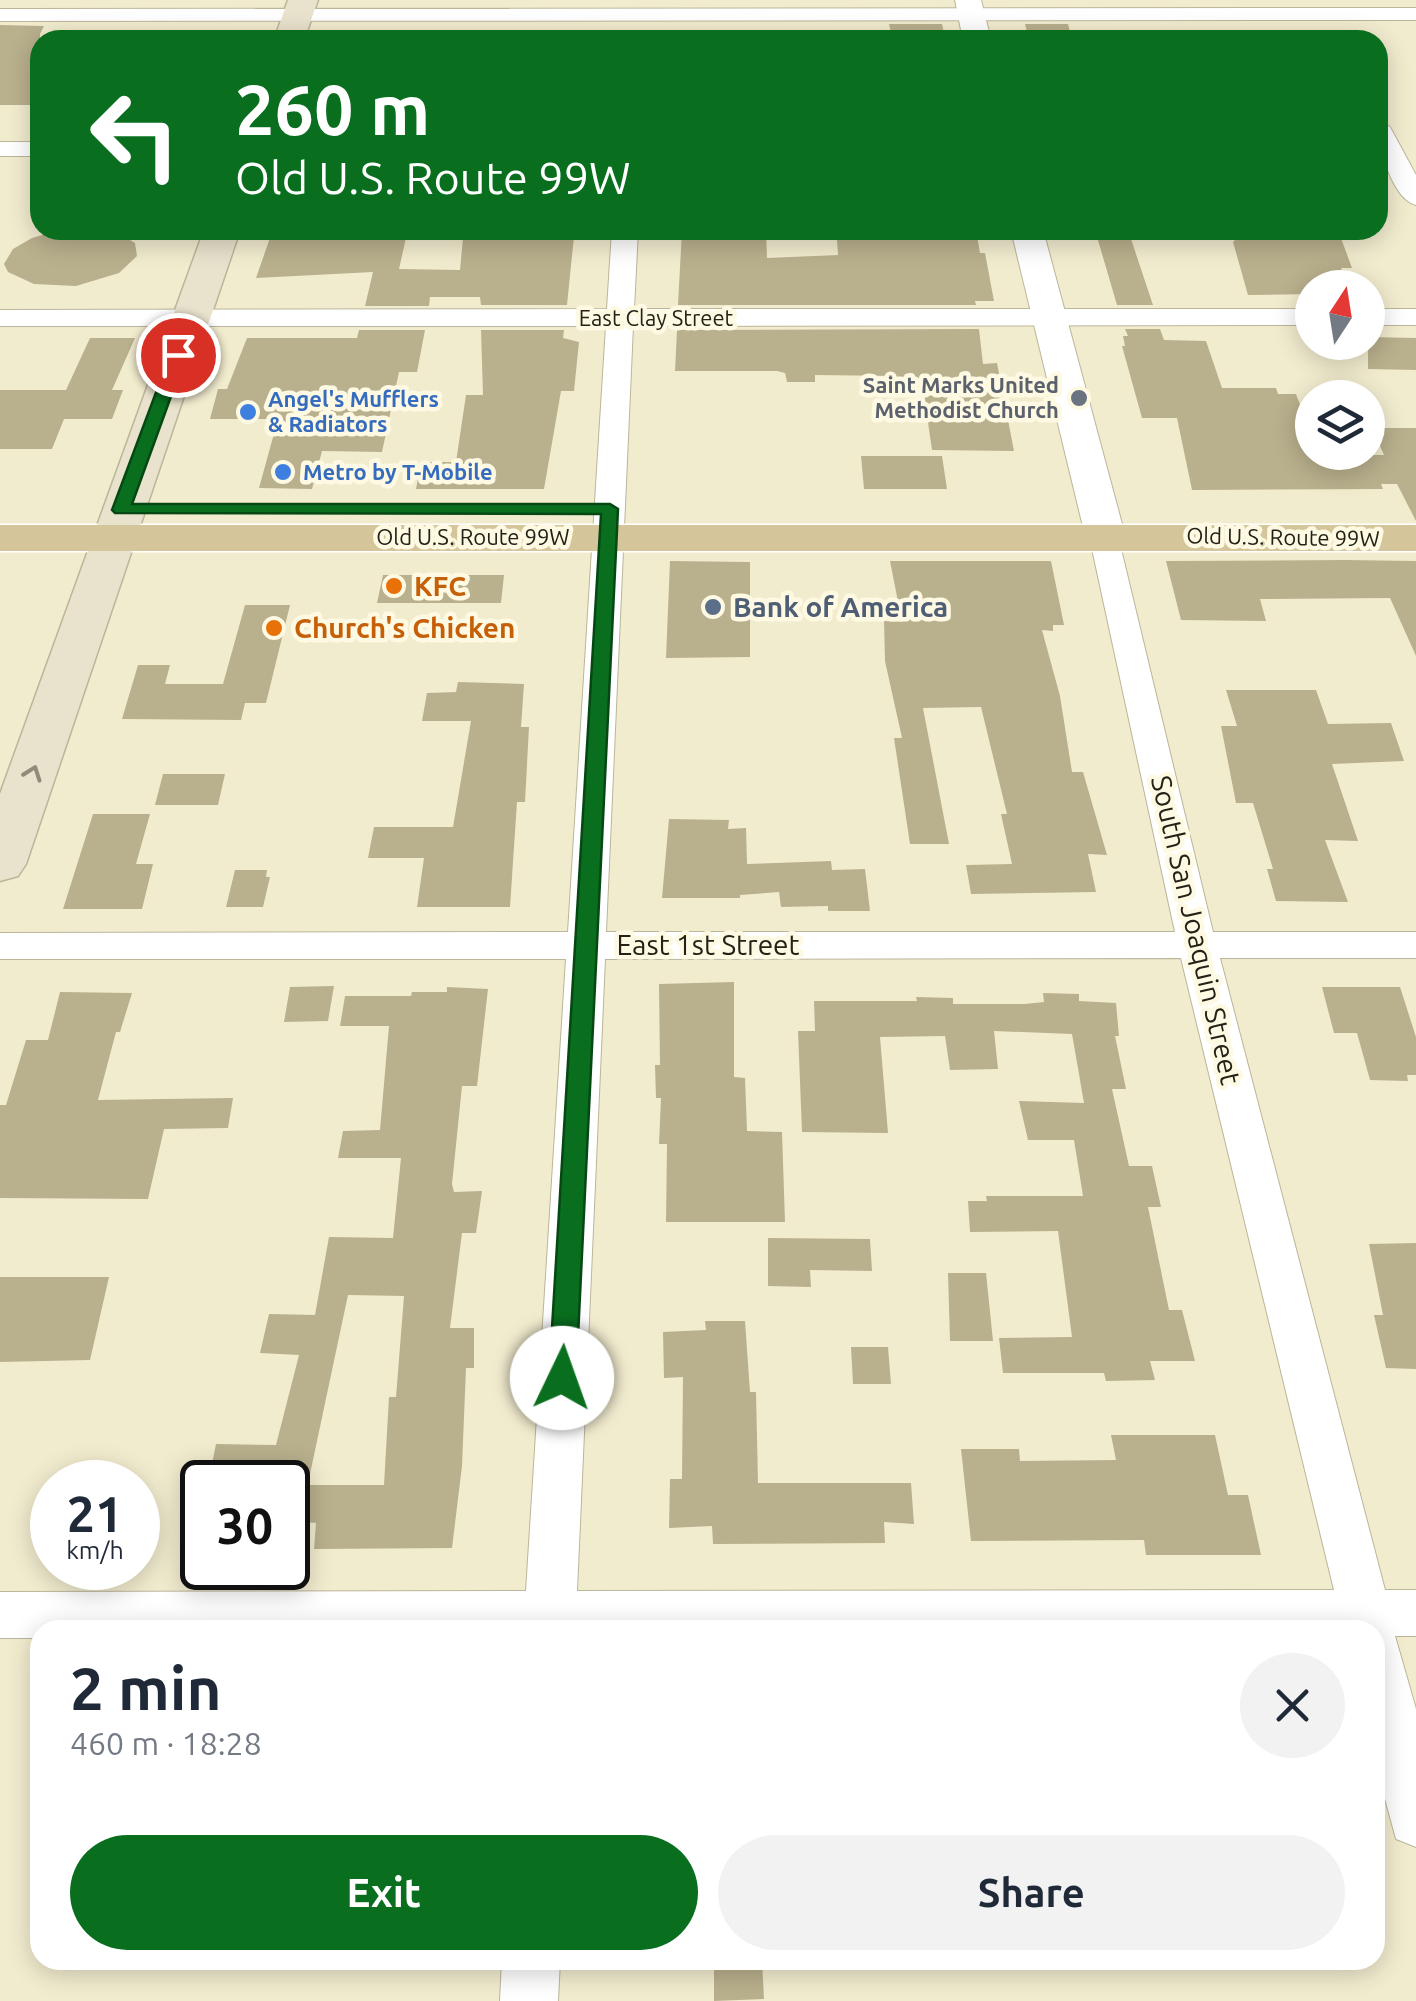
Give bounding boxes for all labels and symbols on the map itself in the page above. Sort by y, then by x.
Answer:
north arrow [1295,270,1385,360]
street label: East Clay Street [579,305,734,330]
pin [136,313,221,398]
place label: Saint Marks United Methodist Church [863,372,1059,422]
place label: Angel's Mufflers & Radiators [268,386,439,436]
marker: Saint Marks United Methodist Church [1068,387,1090,409]
marker: Angel's Mufflers & Radiators [237,401,259,423]
place label: Metro by T-Mobile [303,459,493,484]
marker: Metro by T-Mobile [272,461,294,483]
street label: Old U.S. Route 99W [1186,522,1380,551]
street label: Old U.S. Route 99W [376,524,570,549]
place label: KFC [414,570,466,601]
marker: KFC [383,575,405,597]
place label: Bank of America [733,591,948,622]
marker: Bank of America [702,596,724,618]
place label: Church's Chicken [294,612,515,643]
marker: Church's Chicken [263,617,285,639]
one-way arrow [21,765,42,782]
street label: South San Joaquin Street [1146,772,1247,1087]
street label: East 1st Street [616,929,800,960]
position arrow [510,1326,614,1430]
speed limit sign: 30 [180,1460,310,1590]

